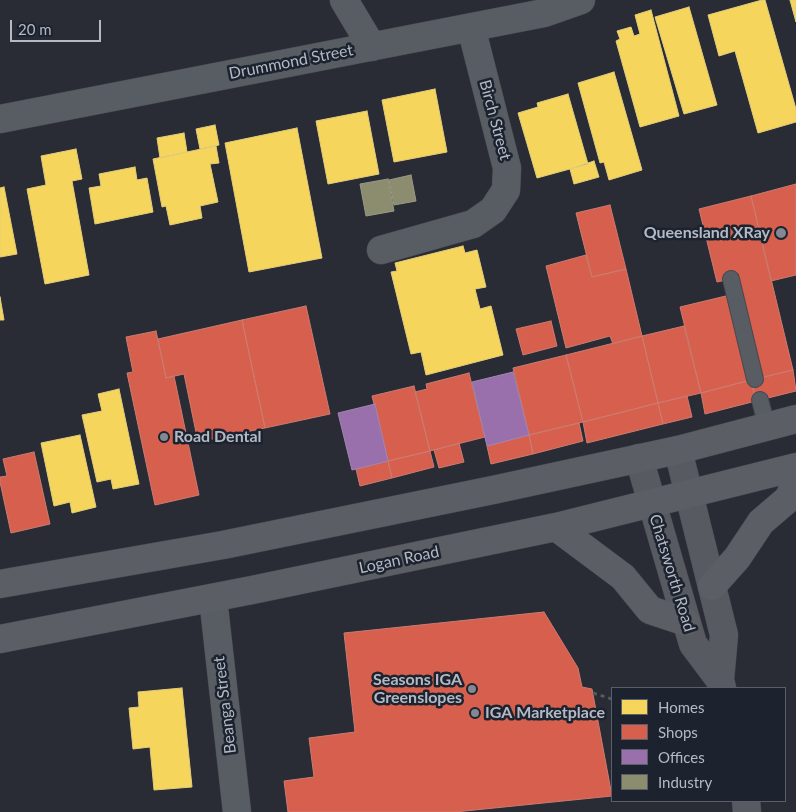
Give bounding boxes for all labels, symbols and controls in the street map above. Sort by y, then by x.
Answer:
scale bar [12,10,104,42]
text: 20 m [18,20,52,38]
street label: Drummond Street [227,41,355,83]
street label: Birch Street [475,78,515,162]
place label: Queensland XRay [644,223,770,243]
marker: Queensland XRay [774,226,788,240]
place label: Road Dental [174,427,262,447]
marker: Road Dental [158,431,170,443]
street label: Chatsworth Road [645,512,699,634]
street label: Logan Road [357,542,441,578]
street label: Beanga Street [209,655,241,755]
place label: Seasons IGA Greenslopes [373,670,462,708]
marker: Seasons IGA Greenslopes [466,683,478,695]
legend [611,687,786,802]
text: Homes [658,698,704,716]
place label: IGA Marketplace [485,703,605,723]
marker: IGA Marketplace [469,707,481,719]
text: Shops [658,723,698,741]
text: Offices [658,748,705,766]
text: Industry [658,773,712,791]

